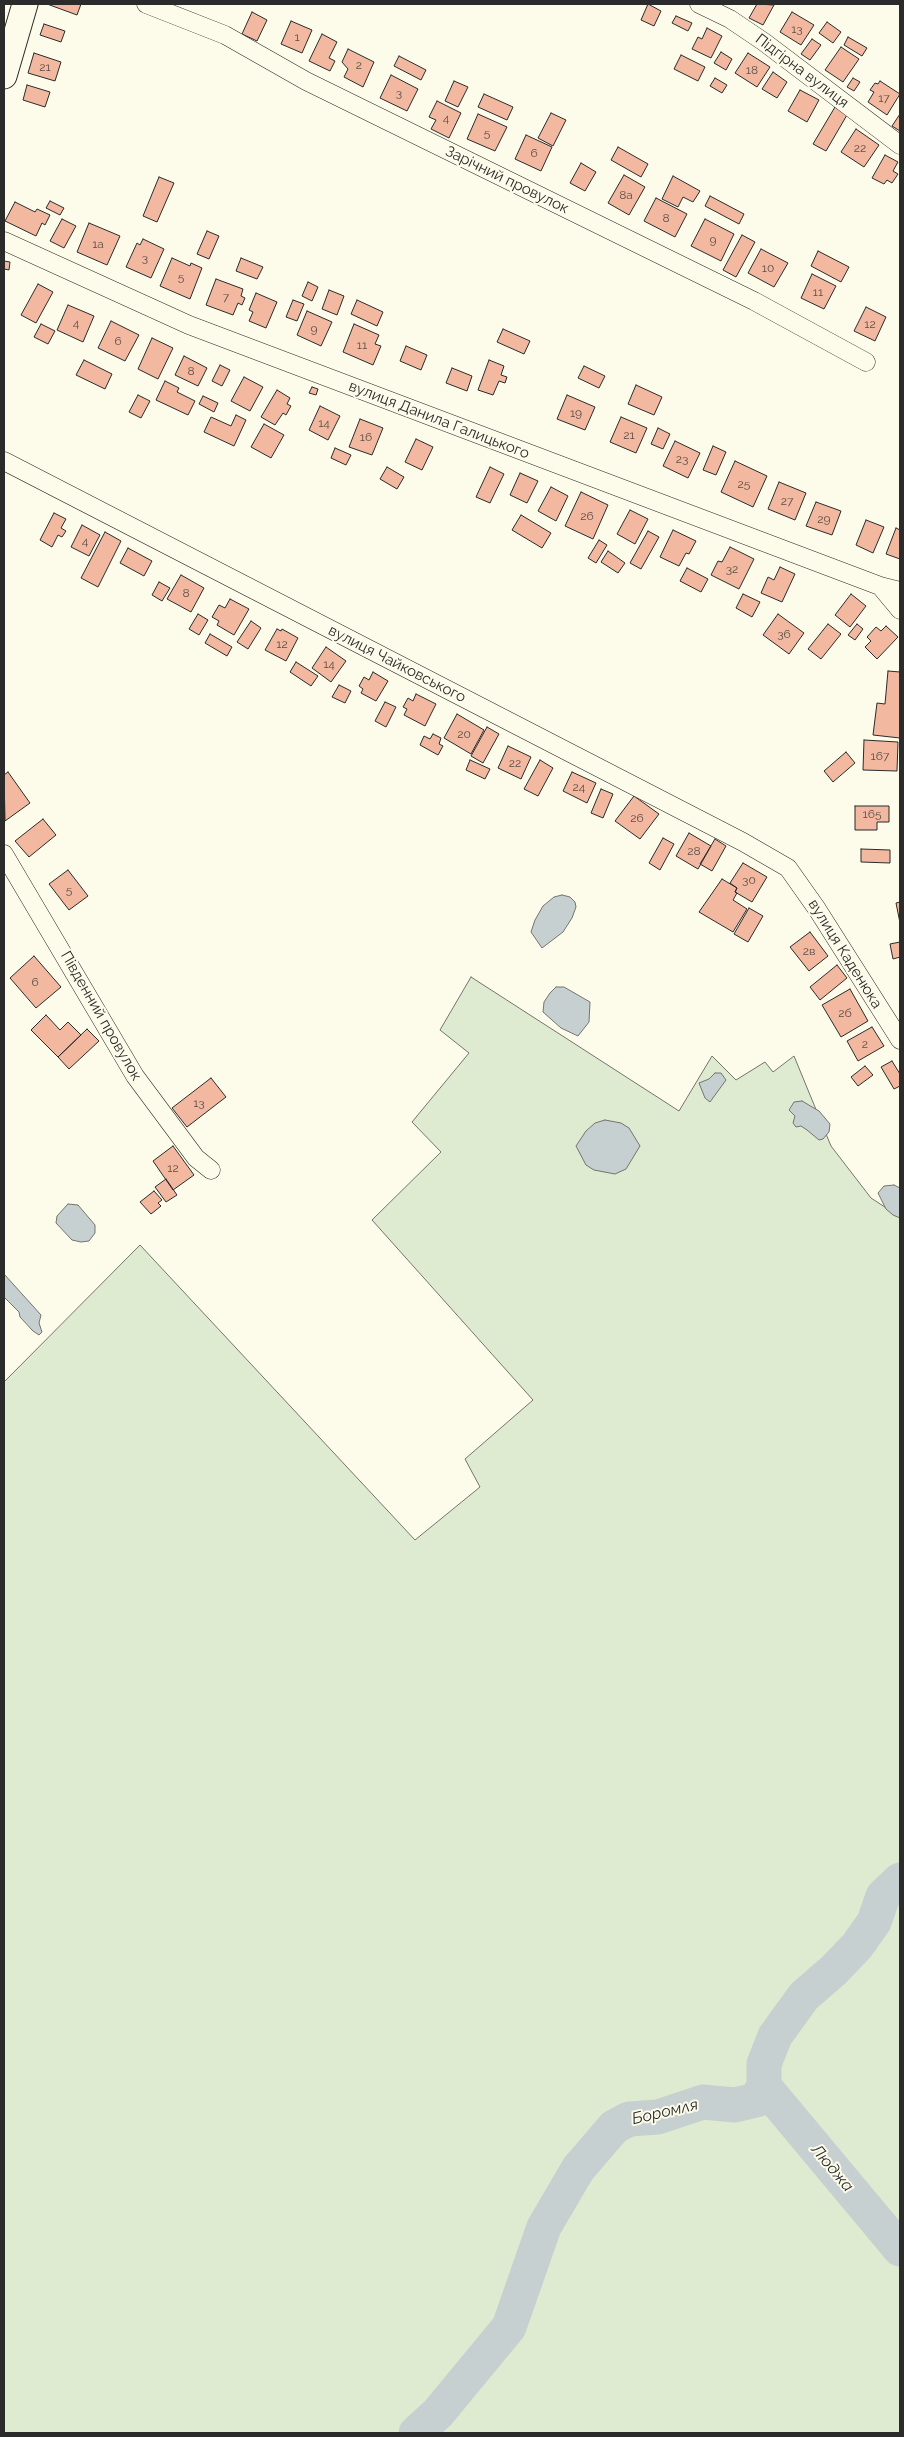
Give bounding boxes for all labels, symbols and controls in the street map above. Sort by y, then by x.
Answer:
house number: 13 [791,22,803,36]
house number: 1 [294,30,300,44]
street label: Підгірна вулиця [752,30,852,112]
house number: 2 [356,58,362,72]
house number: 21 [39,60,51,74]
house number: 18 [746,63,758,77]
house number: 3 [396,86,402,100]
house number: 17 [878,91,890,105]
house number: 4 [443,111,449,125]
house number: 5 [484,126,490,140]
house number: 22 [854,141,866,155]
street label: Зарічний провулок [442,142,572,218]
house number: 6 [530,146,538,160]
house number: 8а [619,188,633,202]
house number: 8 [662,211,670,225]
house number: 9 [709,233,717,247]
house number: 1а [92,237,104,251]
house number: 3 [142,251,148,265]
house number: 10 [762,261,774,275]
house number: 5 [178,270,184,284]
house number: 11 [813,285,823,299]
house number: 7 [223,290,229,304]
house number: 4 [73,316,79,330]
house number: 12 [864,317,876,331]
house number: 9 [310,322,318,336]
house number: 6 [114,334,122,348]
house number: 11 [357,338,367,352]
house number: 8 [187,364,195,378]
street label: вулиця Данила Галицького [346,377,532,463]
house number: 19 [570,406,582,420]
house number: 14 [318,416,330,430]
house number: 21 [623,428,635,442]
house number: 16 [360,430,372,444]
house number: 23 [676,452,688,466]
house number: 25 [738,477,750,491]
house number: 27 [781,494,793,508]
house number: 26 [580,509,594,523]
house number: 29 [817,512,831,526]
house number: 4 [82,534,88,548]
house number: 32 [726,562,738,576]
house number: 8 [182,586,190,600]
street label: вулиця Чайковського [325,622,469,706]
house number: 36 [777,627,791,641]
house number: 12 [276,637,288,651]
house number: 14 [323,657,335,671]
house number: 20 [457,727,471,741]
house number: 167 [871,749,889,763]
house number: 22 [509,756,521,770]
house number: 24 [573,780,585,794]
house number: 165 [863,807,881,821]
house number: 26 [630,811,644,825]
house number: 28 [687,844,701,858]
house number: 30 [742,873,756,887]
house number: 5 [66,883,72,897]
street label: вулиця Каденюка [804,896,886,1012]
house number: 2в [803,944,815,958]
street label: Південний провулок [57,948,145,1084]
house number: 6 [31,975,39,989]
house number: 2б [838,1006,852,1020]
house number: 2 [862,1037,868,1051]
house number: 13 [193,1096,205,1110]
house number: 12 [167,1161,179,1175]
water label: Боромля [630,2095,700,2129]
water label: Люджа [807,2140,857,2196]

